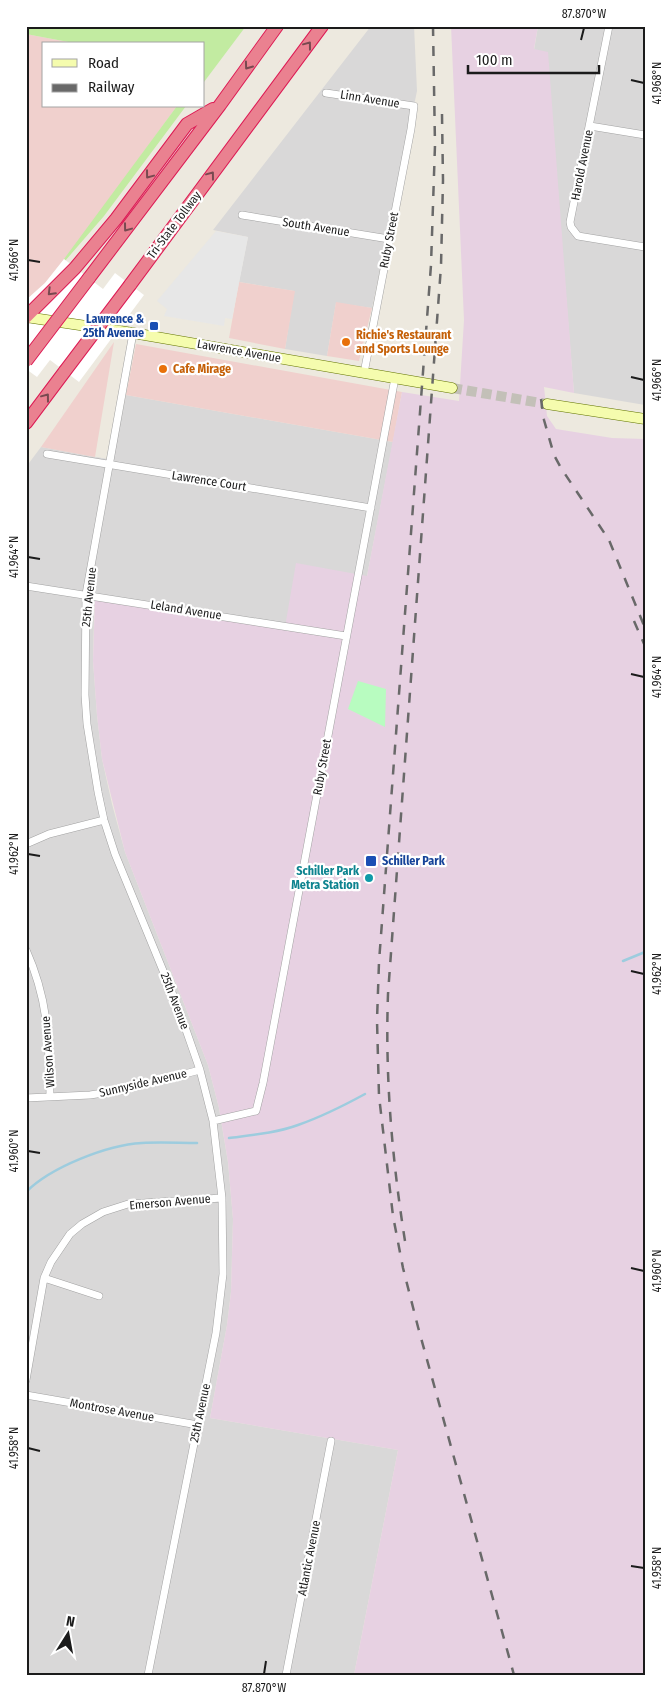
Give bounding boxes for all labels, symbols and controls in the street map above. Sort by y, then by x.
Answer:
text: 87.870°W [562,7,606,21]
one-way arrow [302,41,311,51]
legend [42,42,205,108]
scale bar [468,42,600,74]
text: 100 m [476,51,513,69]
text: Road [88,54,119,72]
one-way arrow [245,60,254,69]
text: 41.968°N [650,62,664,104]
text: Railway [88,78,135,96]
street label: Linn Avenue [339,87,401,111]
street label: Harold Avenue [568,128,596,202]
one-way arrow [146,169,155,179]
one-way arrow [206,172,214,181]
street label: Tri-State Tollway [144,188,204,261]
street label: Ruby Street [377,211,401,269]
street label: South Avenue [281,215,351,239]
one-way arrow [124,222,133,232]
text: 41.966°N [7,239,21,281]
one-way arrow [48,287,57,296]
place label: Lawrence & 25th Avenue [82,312,145,340]
marker: Lawrence & 25th Avenue [148,320,160,332]
place label: Richie's Restaurant and Sports Lounge [356,328,452,356]
marker: Richie's Restaurant and Sports Lounge [340,336,352,348]
street label: Lawrence Avenue [196,337,282,365]
text: 41.966°N [650,359,664,401]
place label: Cafe Mirage [173,362,231,376]
marker: Cafe Mirage [157,363,169,375]
one-way arrow [40,393,49,403]
street label: Lawrence Court [171,468,247,494]
text: 41.964°N [7,536,21,578]
street label: 25th Avenue [79,566,99,627]
street label: Leland Avenue [150,597,223,623]
text: 41.964°N [650,656,664,698]
street label: Ruby Street [310,738,334,796]
text: 41.962°N [7,833,21,875]
marker: Schiller Park [364,854,378,868]
place label: Schiller Park [382,854,446,868]
place label: Schiller Park Metra Station [291,864,360,892]
marker: Schiller Park Metra Station [363,872,375,884]
text: 41.962°N [650,953,664,995]
street label: 25th Avenue [158,971,192,1032]
street label: Wilson Avenue [39,1016,57,1088]
street label: Sunnyside Avenue [98,1066,188,1100]
text: 41.960°N [7,1129,21,1173]
street label: Emerson Avenue [129,1191,211,1213]
text: 41.960°N [650,1249,664,1293]
street label: 25th Avenue [187,1382,213,1444]
street label: Montrose Avenue [69,1396,155,1424]
text: 41.958°N [7,1427,21,1469]
street label: Atlantic Avenue [295,1519,323,1597]
text: 41.958°N [650,1547,664,1589]
north arrow [42,1608,92,1658]
text: N [65,1613,76,1631]
text: 87.870°W [242,1681,286,1695]

